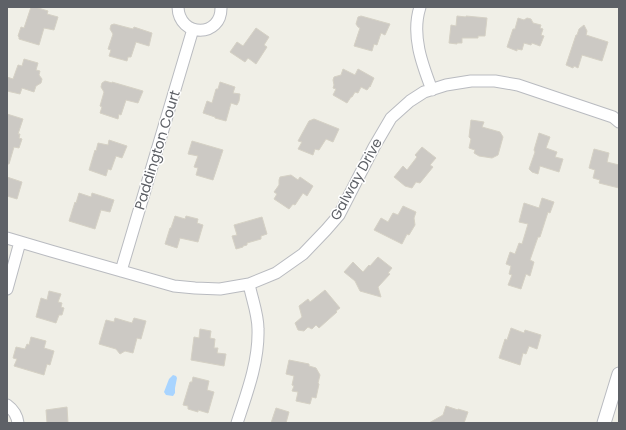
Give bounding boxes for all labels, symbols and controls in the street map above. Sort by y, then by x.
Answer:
street label: Paddington Court [129,88,185,212]
street label: Galway Drive [325,134,387,224]

